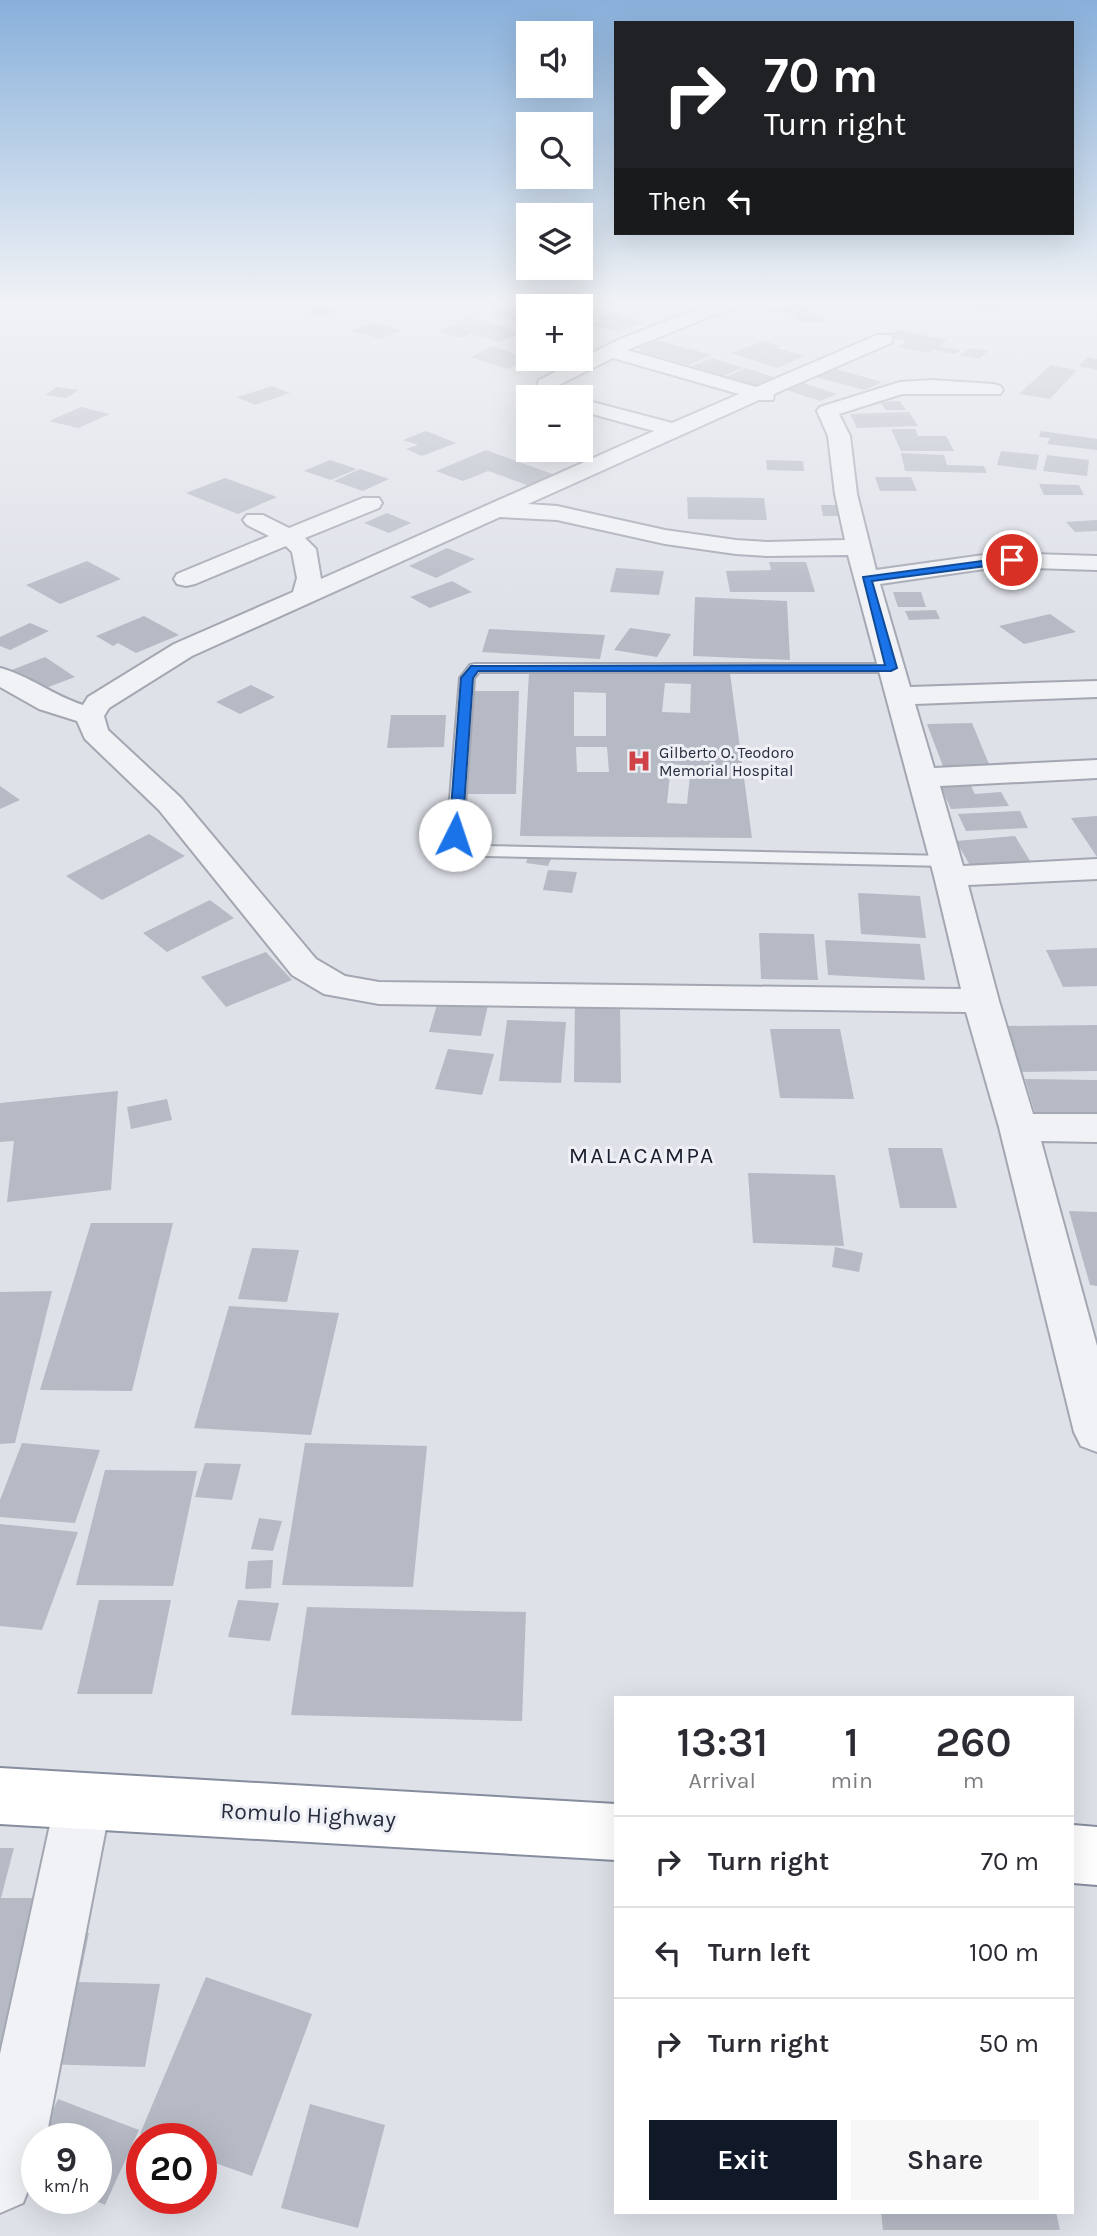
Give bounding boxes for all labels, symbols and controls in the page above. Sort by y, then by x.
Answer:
map controls [516,21,593,462]
button: sound [516,21,593,98]
text: 70 m [764,47,878,104]
icon: right [649,49,740,140]
text: Turn right [764,106,906,143]
button: search [516,112,593,189]
icon: left [721,182,759,220]
text: Then [649,186,707,217]
button: layers [516,203,593,280]
button: + [516,294,593,371]
button: − [516,385,593,462]
pin [982,530,1042,590]
icon: arrive [993,541,1031,579]
place label: Gilberto O. Teodoro Memorial Hospital [659,743,794,780]
hospital icon: Gilberto O. Teodoro Memorial Hospital [625,747,653,775]
position arrow [418,798,492,872]
district label: MALACAMPA [569,1142,715,1169]
text: 13:31 [676,1717,768,1767]
text: 1 [844,1717,859,1767]
text: 260 [935,1717,1012,1767]
text: Arrival [689,1767,756,1794]
text: min [831,1767,873,1794]
text: m [963,1767,984,1794]
street label: Romulo Highway [220,1797,397,1833]
icon: right [649,1843,687,1881]
text: Turn right [708,1846,829,1877]
text: 70 m [981,1846,1039,1877]
icon: left [649,1934,687,1972]
text: Turn left [708,1937,810,1968]
text: 100 m [969,1937,1039,1968]
icon: right [649,2025,687,2063]
text: Turn right [708,2028,829,2059]
text: 50 m [978,2028,1039,2059]
button: Exit [649,2120,837,2200]
button: Share [851,2120,1039,2200]
speed limit sign: 20 [126,2123,217,2214]
text: 9 [56,2139,77,2180]
text: km/h [44,2175,89,2197]

